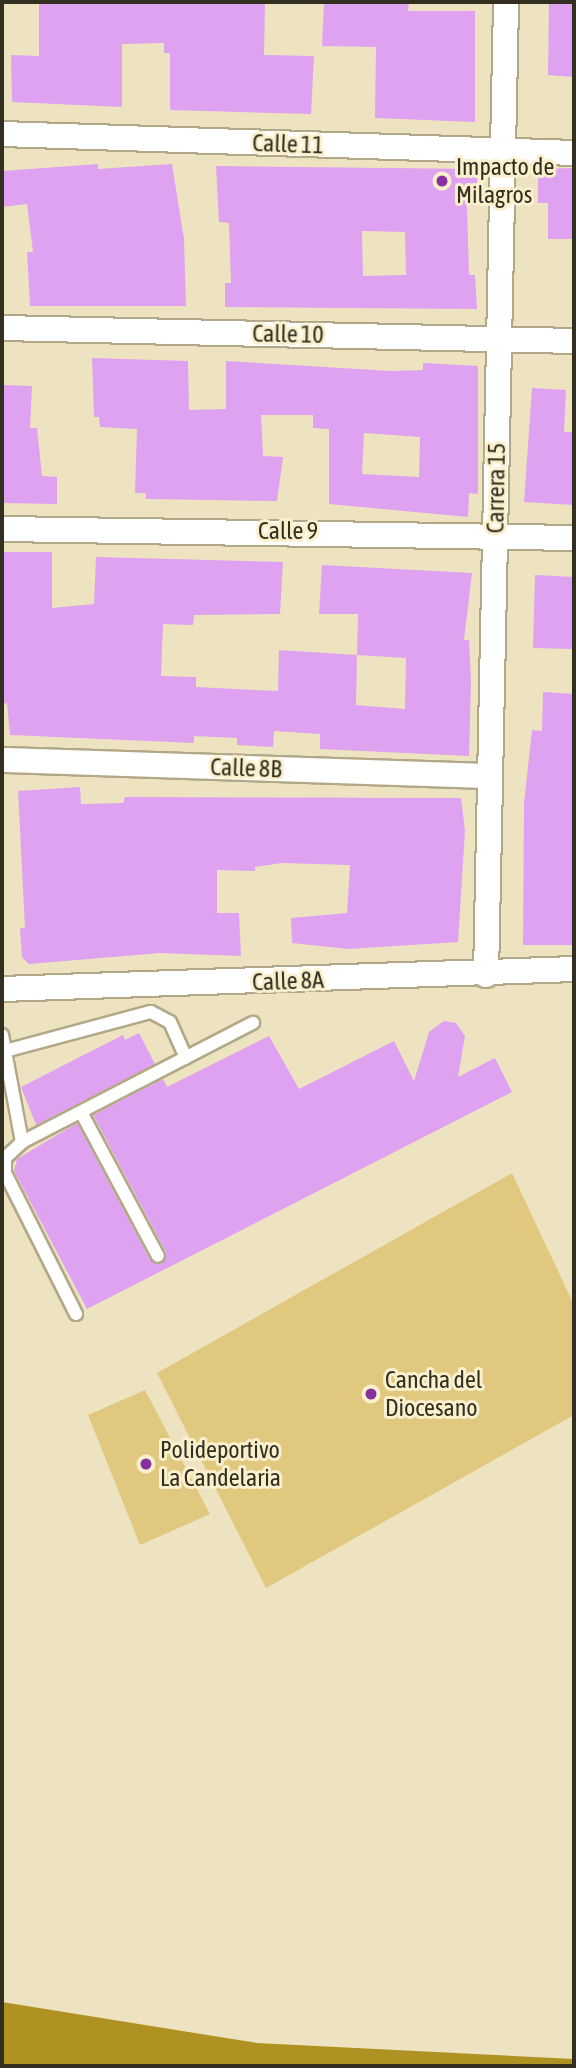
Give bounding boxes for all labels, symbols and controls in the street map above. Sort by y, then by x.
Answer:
street label: Calle 11 [252,128,324,160]
place label: Impacto de Milagros [456,153,554,209]
marker: Impacto de Milagros [434,173,450,189]
street label: Calle 10 [252,319,324,349]
street label: Carrera 15 [481,442,511,534]
street label: Calle 9 [258,517,318,545]
street label: Calle 8B [210,752,282,784]
street label: Calle 8A [252,965,324,997]
place label: Cancha del Diocesano [385,1366,482,1422]
marker: Cancha del Diocesano [363,1386,379,1402]
place label: Polideportivo La Candelaria [160,1436,281,1492]
marker: Polideportivo La Candelaria [138,1456,154,1472]

